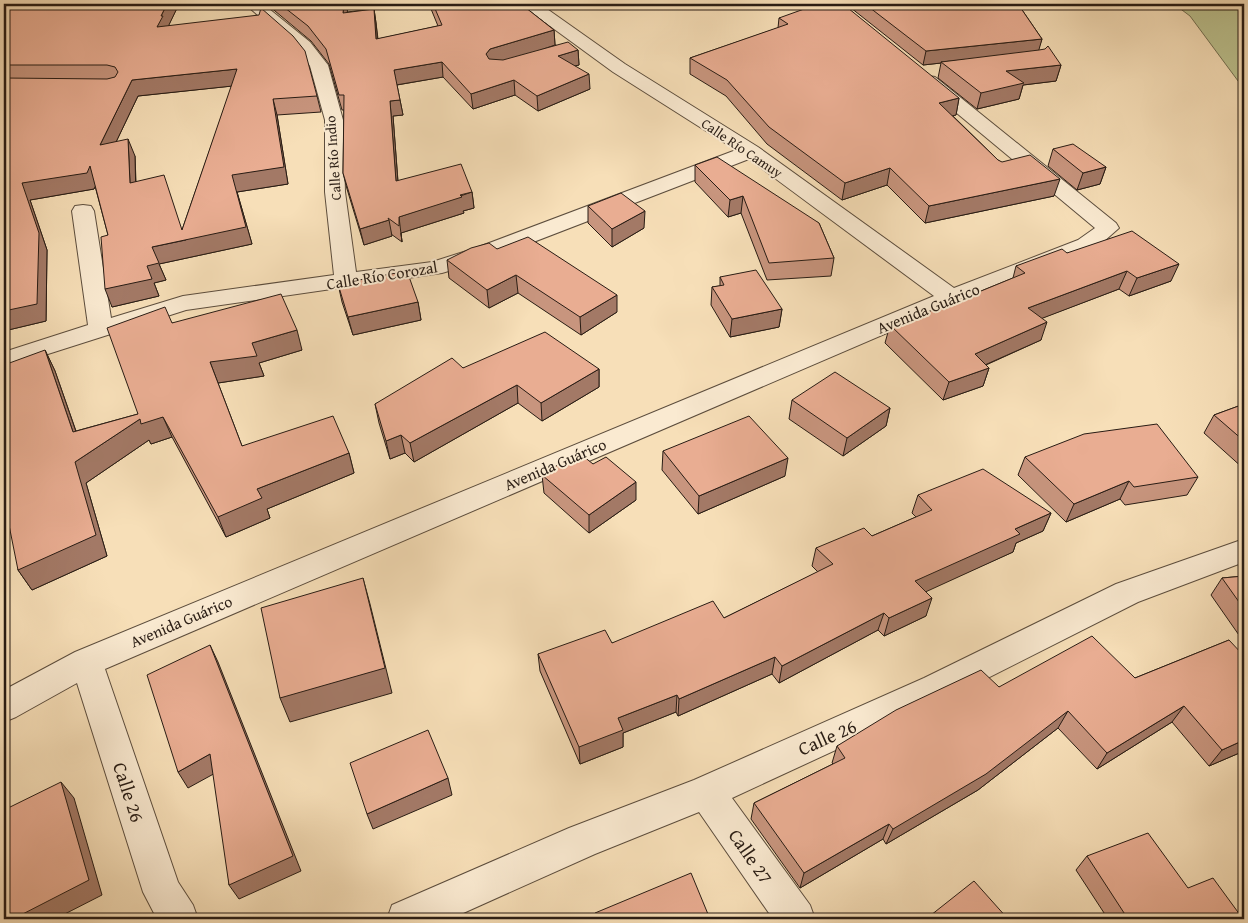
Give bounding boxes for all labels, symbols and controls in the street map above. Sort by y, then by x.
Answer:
street label: Calle Río Camuy [697,113,787,183]
street label: Calle Río Indio [320,115,346,201]
street label: Calle Río Corozal [325,254,440,296]
street label: Avenida Guárico [873,276,983,340]
street label: Avenida Guárico [500,432,610,496]
street label: Avenida Guárico [126,589,236,653]
street label: Calle 26 [793,712,861,762]
street label: Calle 26 [106,758,152,826]
street label: Calle 27 [722,823,780,889]

